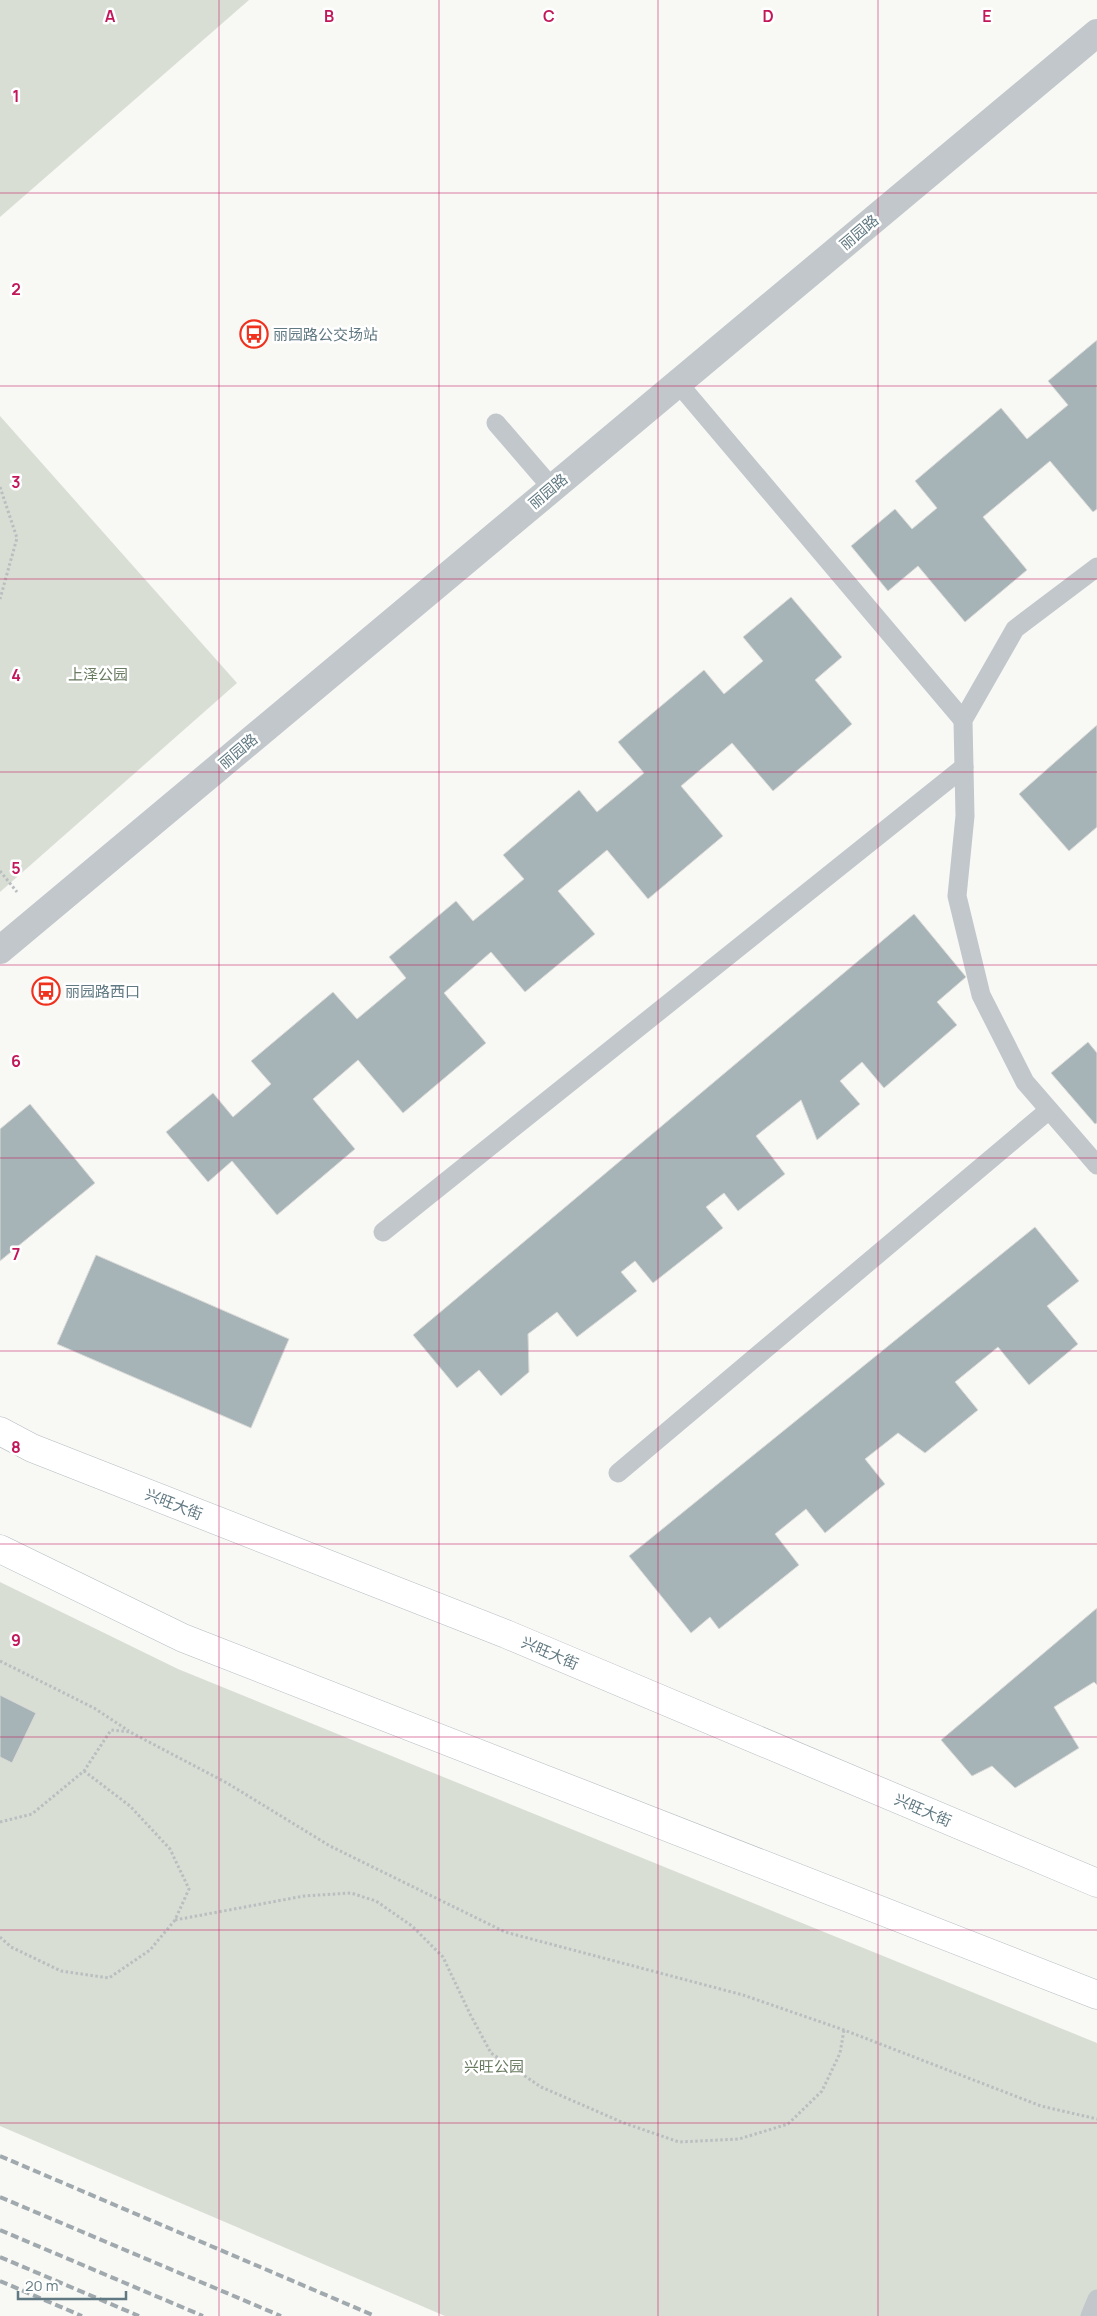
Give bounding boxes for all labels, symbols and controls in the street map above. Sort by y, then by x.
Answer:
text: A [105,5,116,27]
text: B [324,5,334,27]
text: C [543,5,555,27]
text: D [762,5,774,27]
text: E [982,5,992,27]
text: 1 [12,85,20,107]
street label: 丽园路 [835,209,883,255]
text: 2 [11,278,21,300]
bus stop icon: 丽园路公交场站 [239,319,269,349]
place label: 丽园路公交场站 [273,324,378,345]
street label: 丽园路 [524,468,572,514]
text: 3 [11,471,21,493]
text: 4 [11,664,21,686]
park label: 上泽公园 [68,664,128,685]
street label: 丽园路 [214,728,262,774]
text: 5 [11,857,21,879]
bus stop icon: 丽园路西口 [31,976,61,1006]
place label: 丽园路西口 [65,981,140,1002]
text: 6 [11,1050,21,1072]
text: 7 [12,1243,20,1265]
text: 8 [11,1436,21,1458]
street label: 兴旺大街 [142,1483,206,1525]
text: 9 [11,1629,21,1651]
street label: 兴旺大街 [518,1632,582,1674]
street label: 兴旺大街 [891,1789,955,1831]
park label: 兴旺公园 [464,2056,524,2077]
scale bar [18,2268,125,2300]
text: 20 m [25,2275,58,2296]

